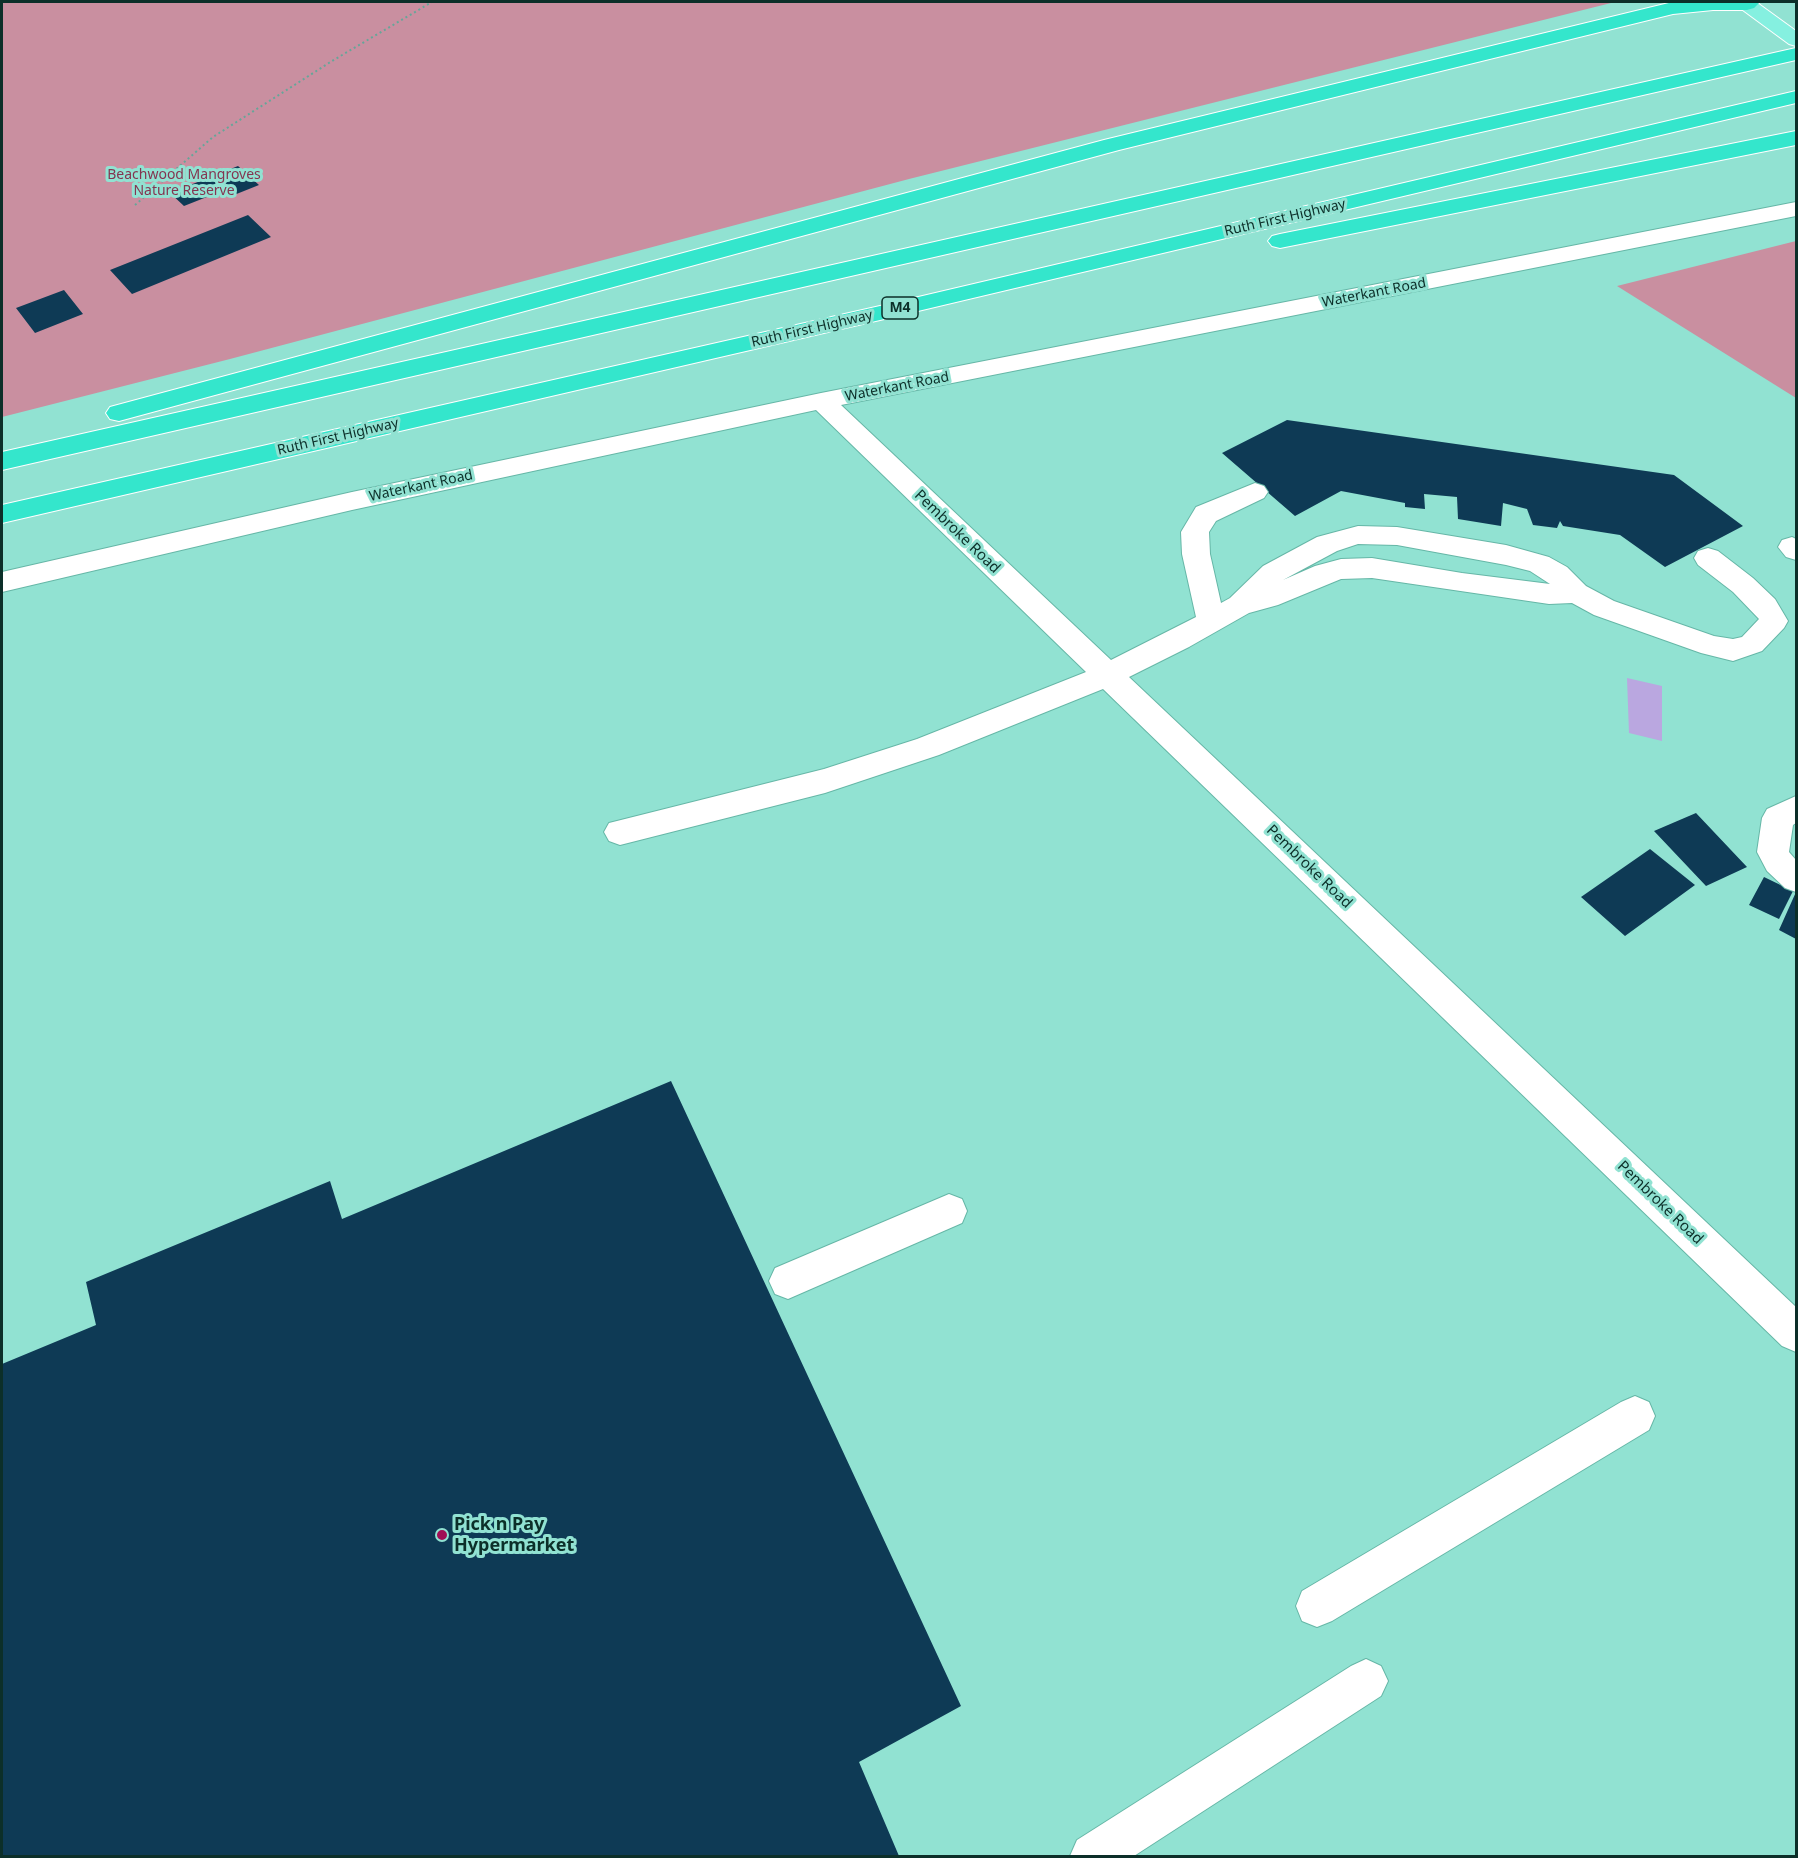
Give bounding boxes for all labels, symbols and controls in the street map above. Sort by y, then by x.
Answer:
park label: Beachwood Mangroves Nature Reserve [107,167,261,200]
street label: Ruth First Highway [1223,196,1347,240]
street label: Waterkant Road [1321,275,1427,311]
road number: M4 [882,297,918,319]
street label: Ruth First Highway [750,307,874,351]
street label: Waterkant Road [844,369,950,405]
street label: Ruth First Highway [276,415,400,459]
street label: Waterkant Road [368,467,474,505]
street label: Pembroke Road [910,487,1004,577]
street label: Pembroke Road [1262,822,1356,912]
street label: Pembroke Road [1613,1158,1707,1248]
place label: Pick n Pay Hypermarket [454,1514,574,1556]
marker: Pick n Pay Hypermarket [435,1528,449,1542]

